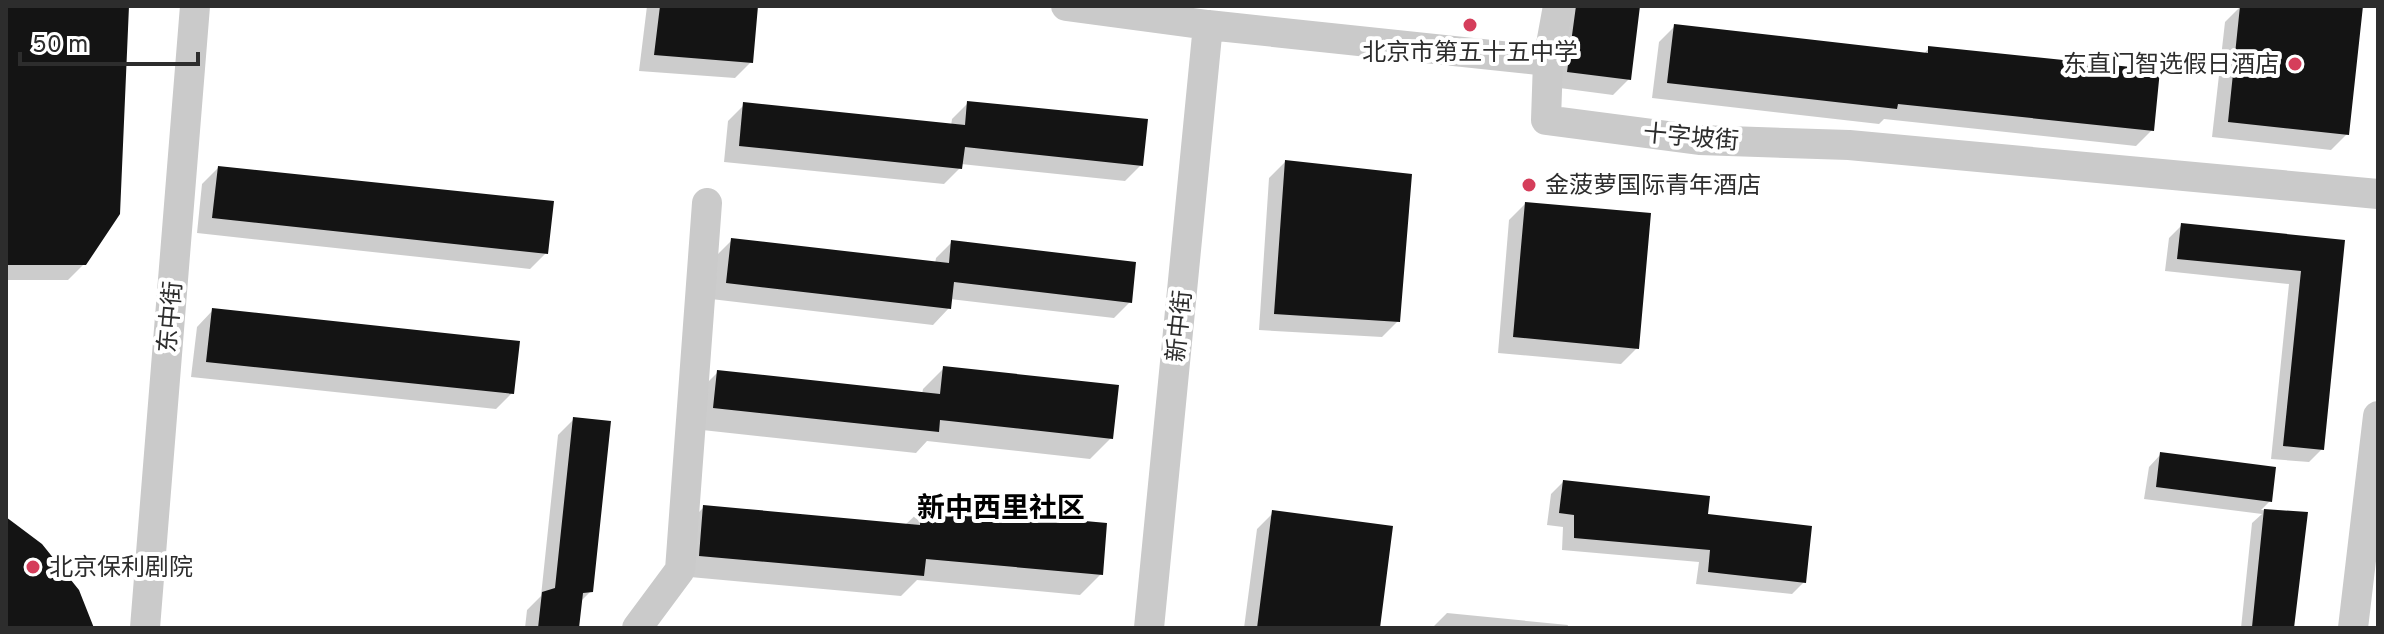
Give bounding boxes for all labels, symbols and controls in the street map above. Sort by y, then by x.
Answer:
scale bar [20,16,198,66]
marker: 北京市第五十五中学 [1461,16,1479,34]
text: 50 m [32,31,88,61]
place label: 北京市第五十五中学 [1362,39,1578,69]
place label: 东直门智选假日酒店 [2063,51,2279,81]
marker: 东直门智选假日酒店 [2286,55,2304,73]
street label: 十字坡街 [1642,120,1740,158]
place label: 金菠萝国际青年酒店 [1545,172,1761,202]
marker: 金菠萝国际青年酒店 [1520,176,1538,194]
street label: 东中街 [154,280,190,354]
street label: 新中街 [1162,289,1200,364]
district label: 新中西里社区 [917,492,1085,528]
place label: 北京保利剧院 [49,554,193,584]
marker: 北京保利剧院 [24,558,42,576]

